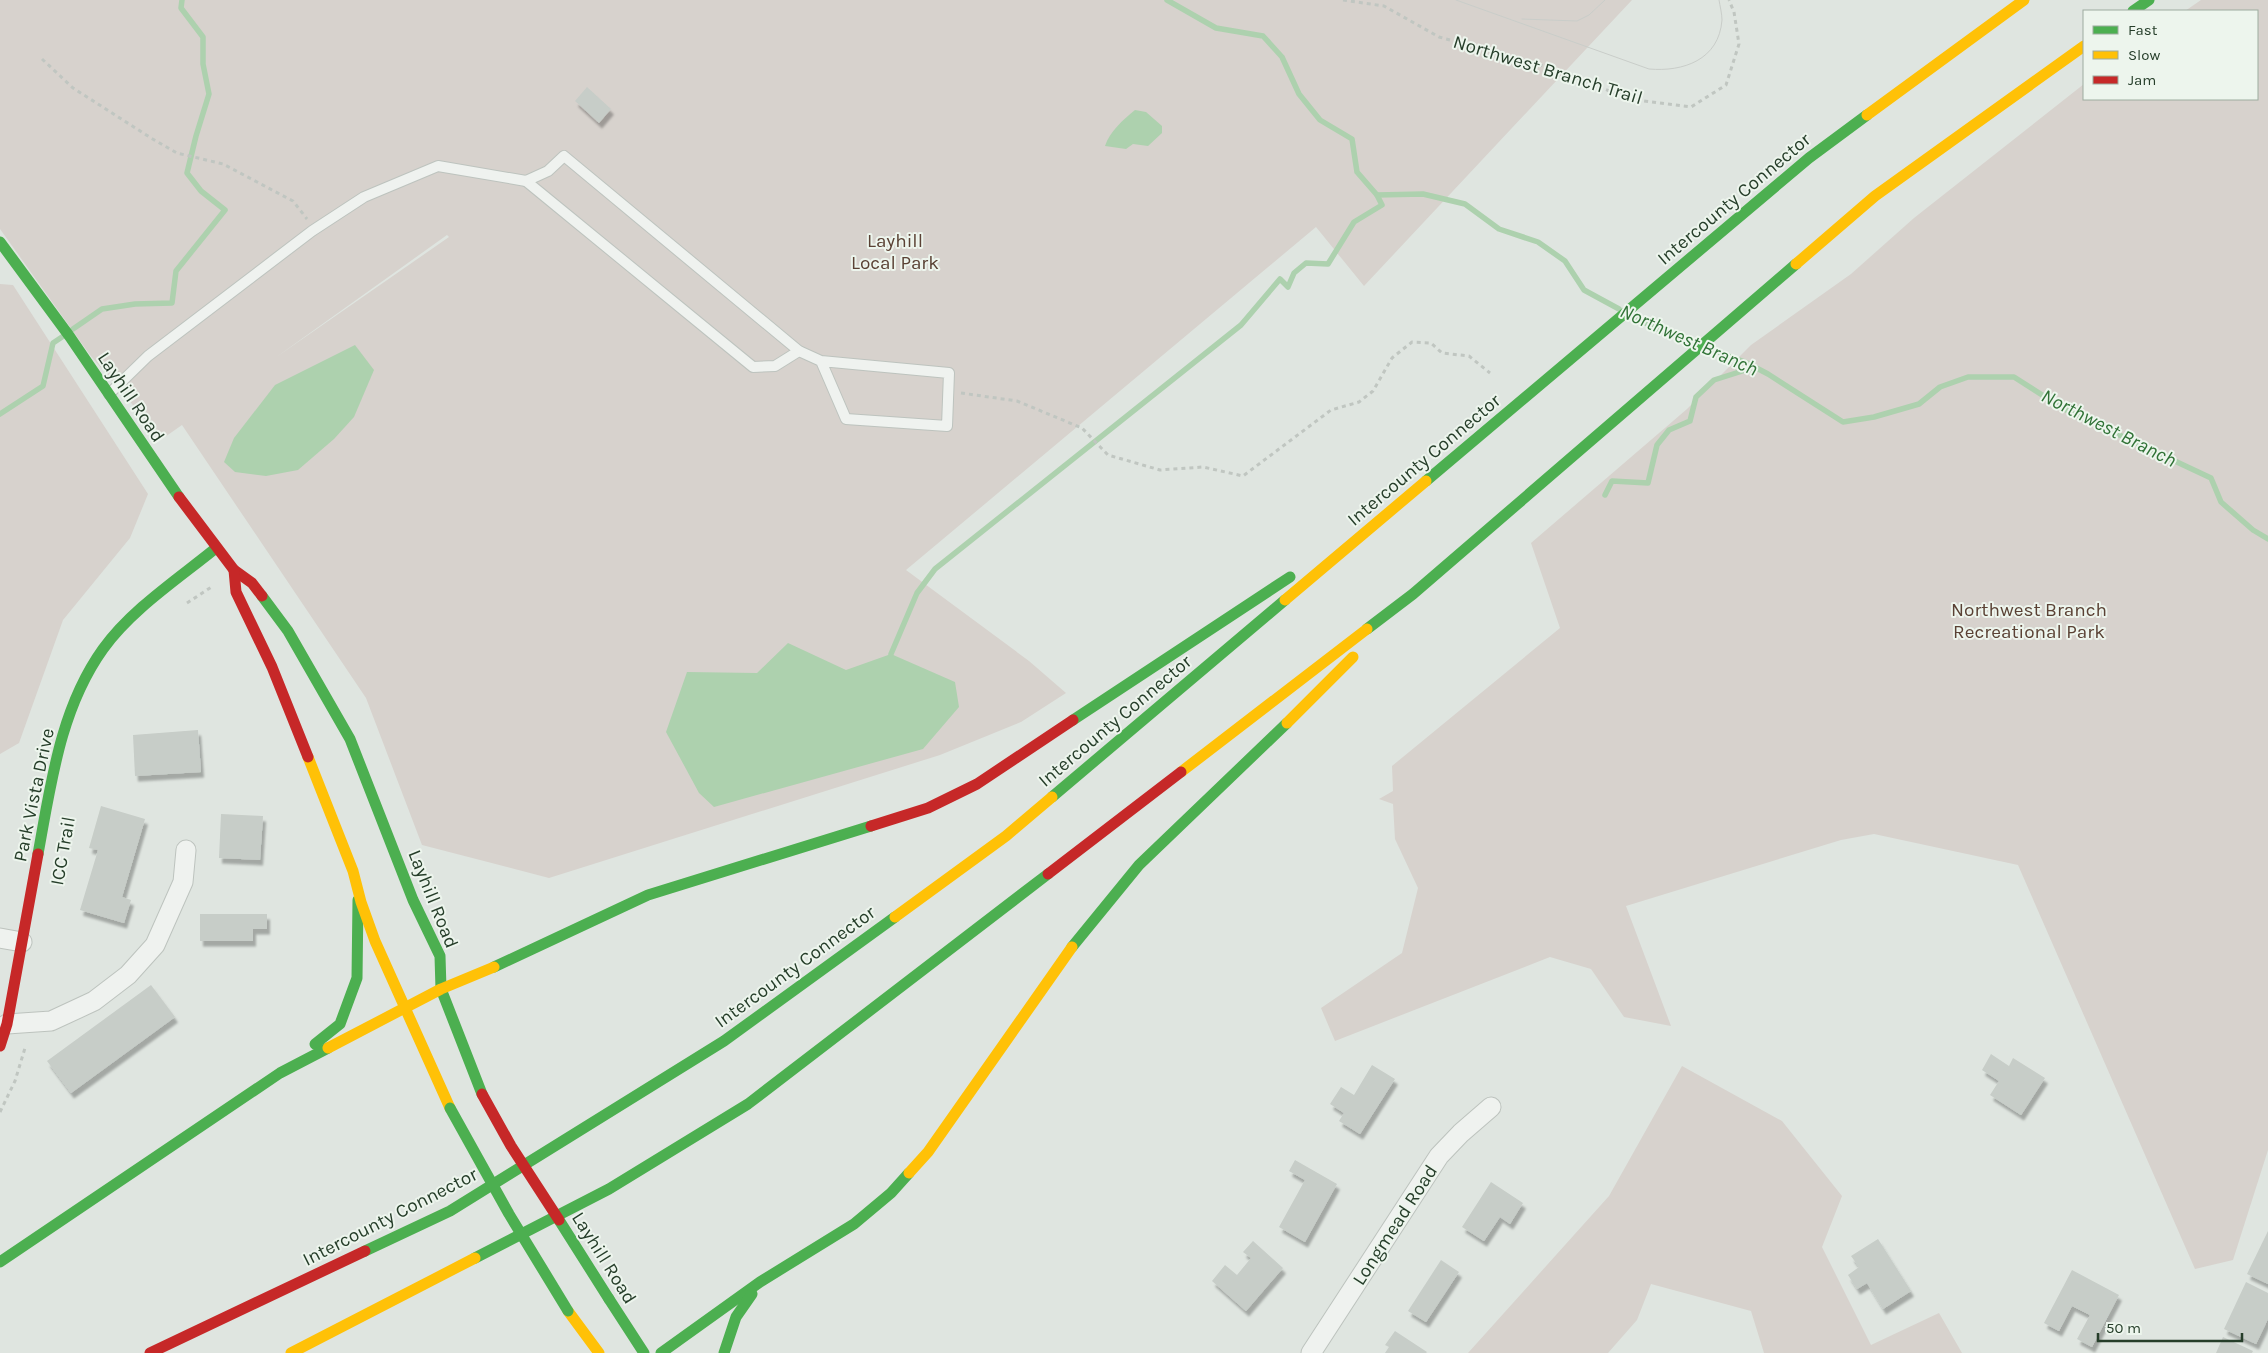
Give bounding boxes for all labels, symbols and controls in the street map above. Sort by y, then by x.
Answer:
legend [2083,10,2258,100]
text: Fast [2128,21,2158,39]
street label: Northwest Branch Trail [1451,31,1645,109]
text: Slow [2128,46,2160,64]
text: Jam [2128,71,2156,89]
street label: Intercounty Connector [1653,128,1815,270]
park label: Layhill Local Park [851,230,939,274]
water label: Northwest Branch [1616,299,1762,381]
street label: Layhill Road [93,348,169,446]
water label: Northwest Branch [2038,384,2180,472]
street label: Intercounty Connector [1343,389,1505,531]
park label: Northwest Branch Recreational Park [1951,599,2107,643]
street label: Intercounty Connector [1034,650,1196,792]
street label: Park Vista Drive [9,726,59,864]
street label: ICC Trail [46,815,80,887]
street label: Layhill Road [403,847,463,951]
street label: Intercounty Connector [710,901,880,1033]
street label: Longmead Road [1348,1161,1442,1289]
street label: Intercounty Connector [299,1163,481,1271]
street label: Layhill Road [567,1208,641,1308]
scale bar [2098,1310,2242,1342]
text: 50 m [2106,1319,2141,1337]

